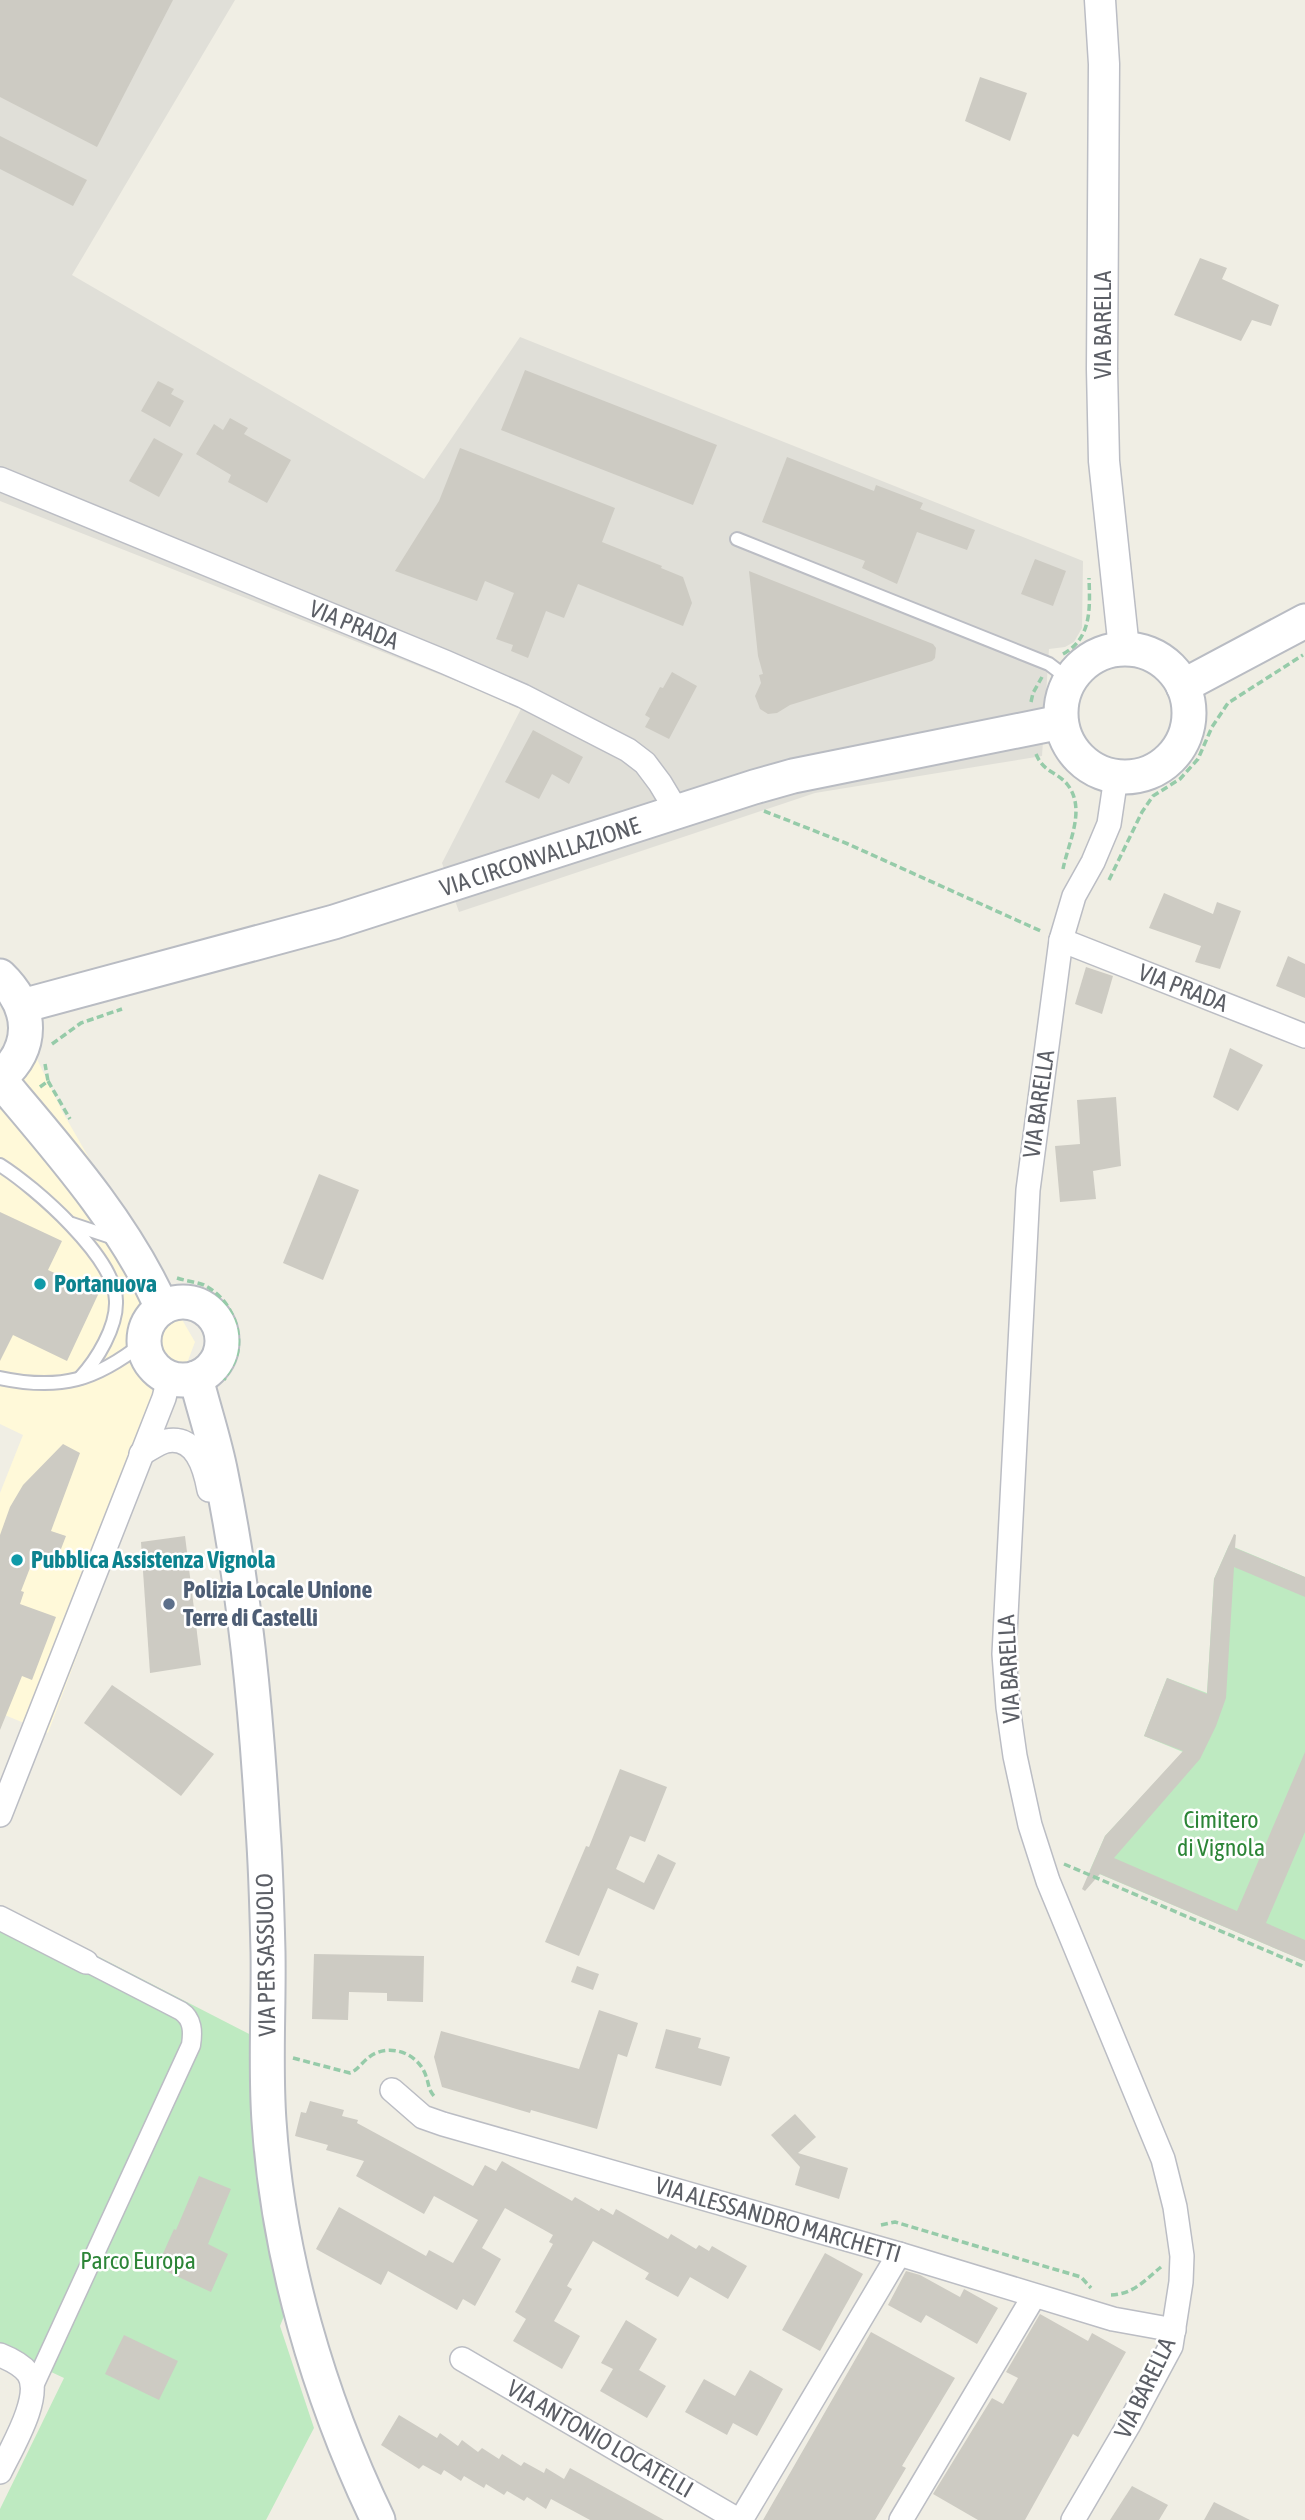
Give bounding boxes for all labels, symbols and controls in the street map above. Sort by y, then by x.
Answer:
street label: VIA BARELLA [1089,270,1116,379]
street label: VIA PRADA [306,594,403,655]
street label: VIA CIRCONVALLAZIONE [436,811,643,902]
street label: VIA PRADA [1135,958,1232,1017]
street label: VIA BARELLA [1018,1048,1059,1160]
place label: Portanuova [54,1270,157,1297]
marker: Portanuova [32,1276,48,1292]
place label: Pubblica Assistenza Vignola [31,1546,275,1573]
marker: Pubblica Assistenza Vignola [9,1552,25,1568]
place label: Polizia Locale Unione Terre di Castelli [183,1576,372,1631]
marker: Polizia Locale Unione Terre di Castelli [161,1596,177,1612]
street label: VIA BARELLA [992,1614,1025,1724]
park label: Cimitero di Vignola [1177,1806,1265,1861]
street label: VIA PER SASSUOLO [251,1873,280,2037]
street label: VIA ALESSANDRO MARCHETTI [652,2171,904,2268]
park label: Parco Europa [80,2247,196,2274]
street label: VIA BARELLA [1109,2333,1181,2443]
street label: VIA ANTONIO LOCATELLI [502,2374,698,2503]

